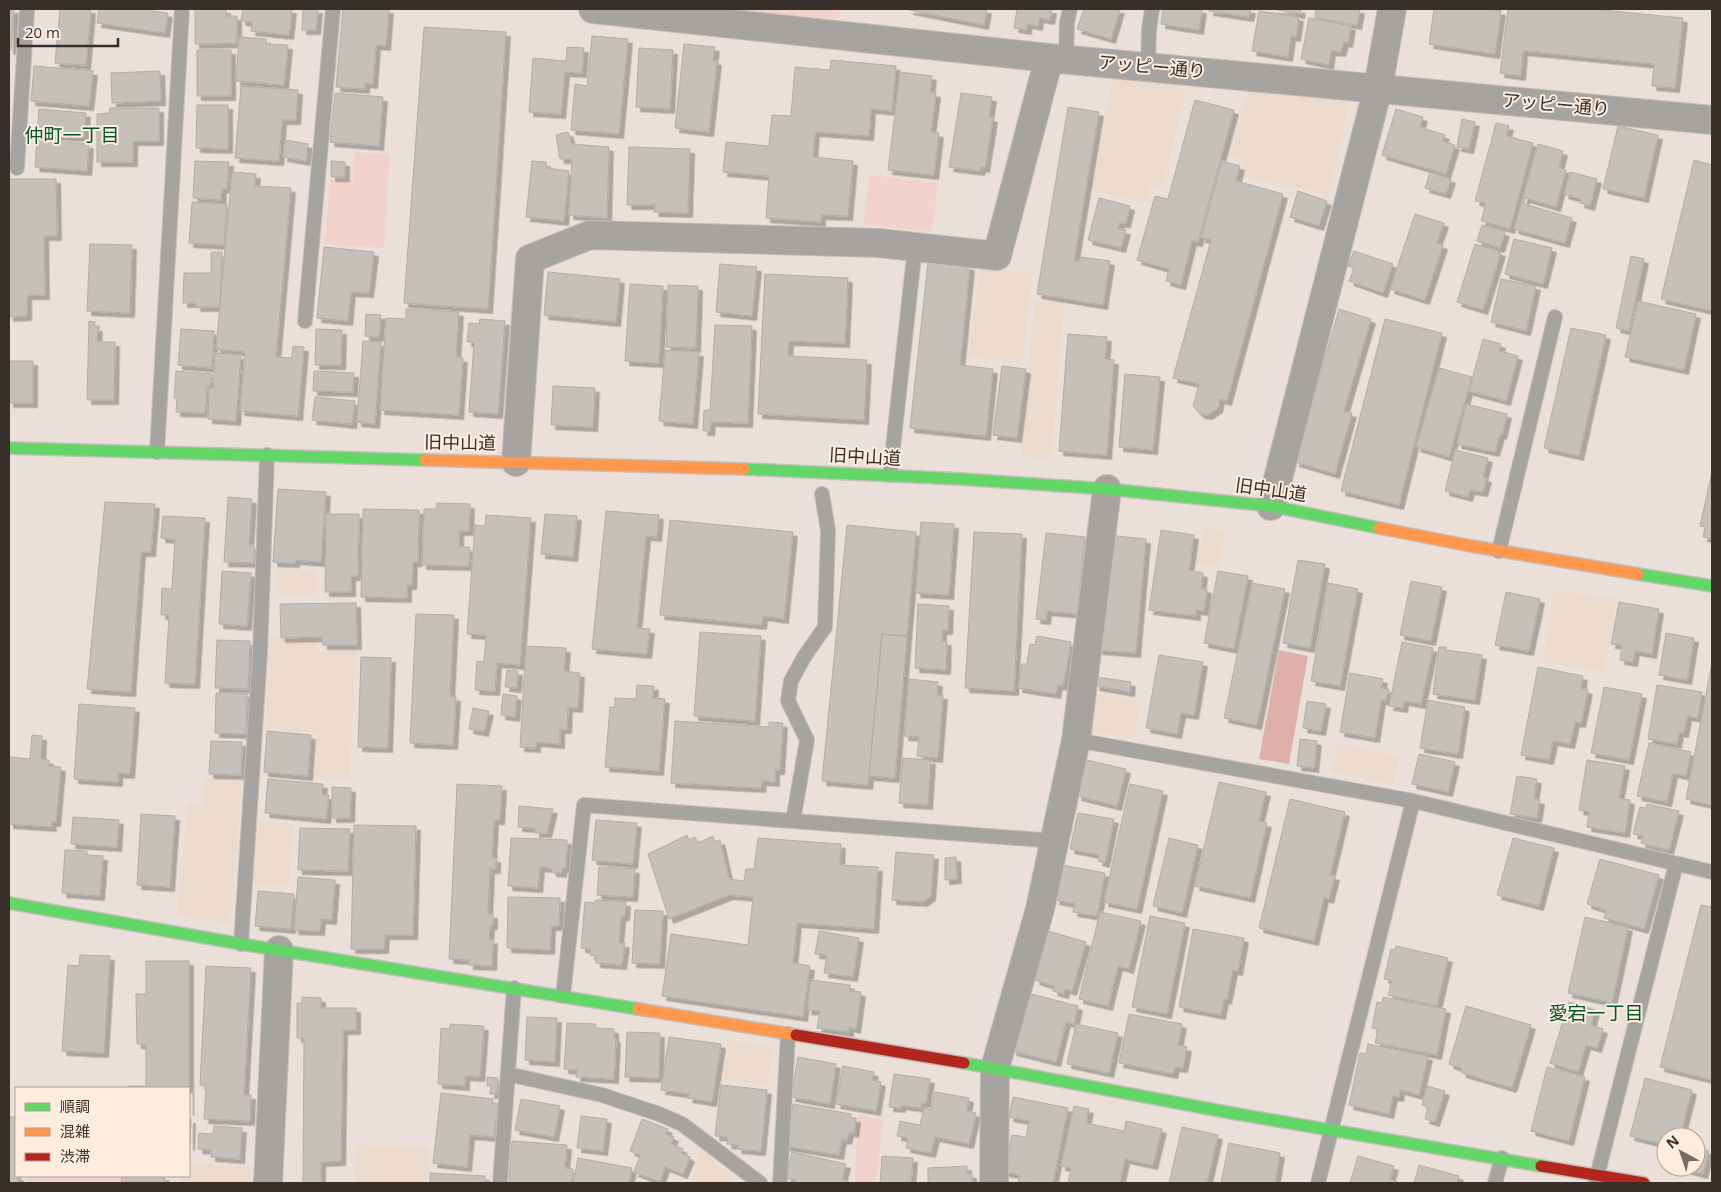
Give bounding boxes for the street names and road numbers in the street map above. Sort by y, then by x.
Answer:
street label: アッピー通り [1097,49,1207,83]
street label: アッピー通り [1501,87,1611,121]
street label: 旧中山道 [424,429,496,455]
street label: 旧中山道 [828,442,902,470]
street label: 旧中山道 [1234,472,1308,506]

